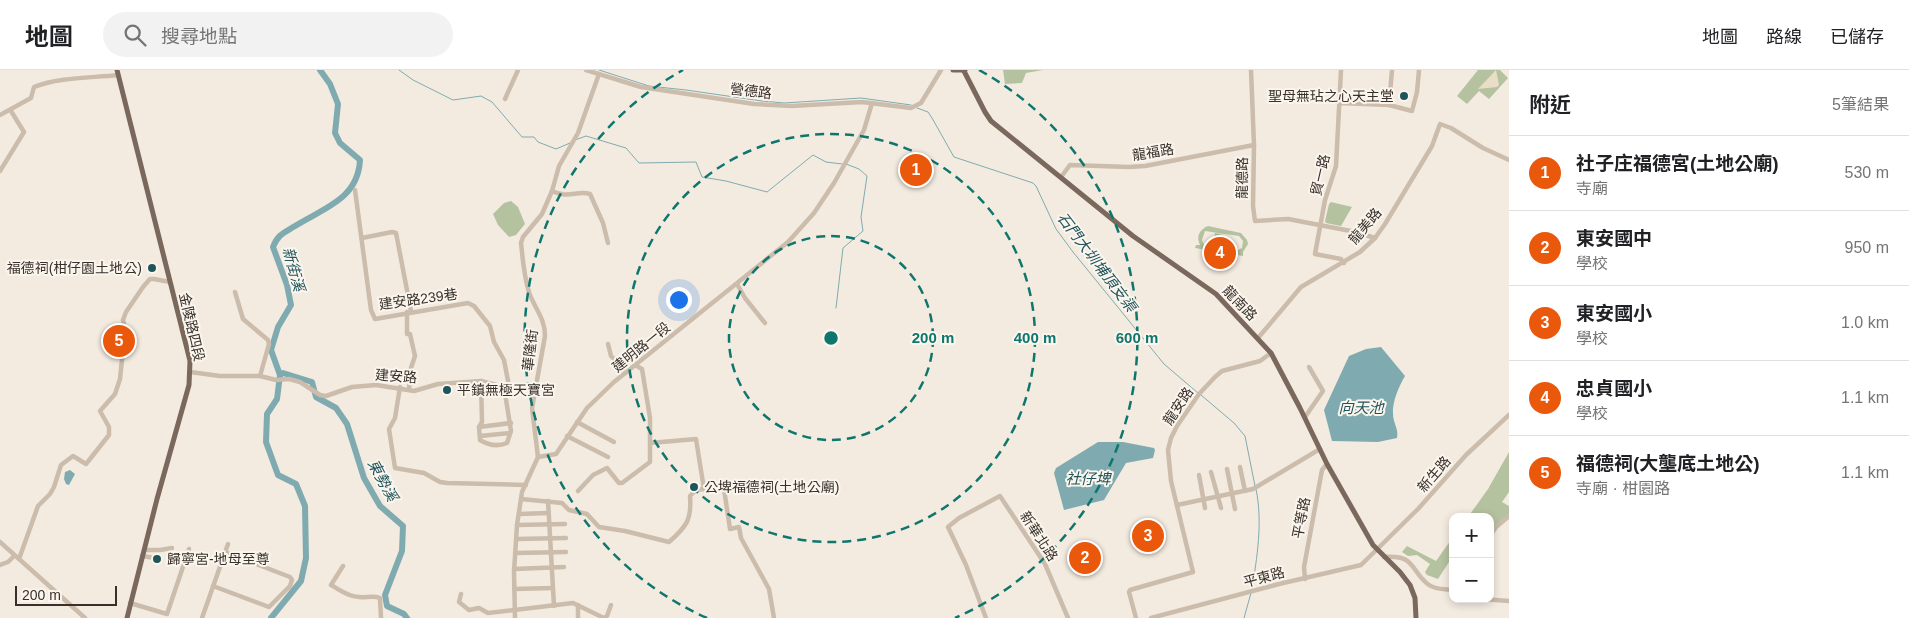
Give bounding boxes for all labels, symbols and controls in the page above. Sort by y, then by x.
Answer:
search box [103,12,453,57]
icon: search [121,21,149,49]
text: 地圖 [25,23,73,50]
text: 搜尋地點 [161,26,237,47]
text: 地圖 [1702,27,1738,47]
text: 路線 [1766,27,1802,47]
text: 已儲存 [1830,27,1884,47]
street label: 營德路 [729,81,773,101]
place label: 聖母無玷之心天主堂 [1268,88,1394,104]
marker: 聖母無玷之心天主堂 [1398,90,1410,102]
text: 附近 [1529,93,1571,116]
text: 5筆結果 [1832,96,1889,113]
street label: 龍福路 [1131,141,1175,163]
pin: 1 [900,151,932,189]
street label: 貿一路 [1307,153,1333,197]
text: 社子庄福德宮(土地公廟) [1576,153,1779,174]
street label: 龍德路 [1234,157,1250,199]
text: 1 [1541,164,1549,181]
text: 530 m [1845,164,1889,181]
text: 寺廟 [1576,180,1608,197]
street label: 龍美路 [1345,205,1385,247]
water label: 石門大圳埔頂支渠 [1054,209,1141,317]
text: 東安國中 [1576,228,1652,249]
pin: 4 [1204,234,1236,272]
text: 2 [1541,239,1549,256]
text: 950 m [1845,239,1889,256]
water label: 新街溪 [280,245,309,295]
text: 學校 [1576,255,1608,272]
place label: 福德祠(柑仔園土地公) [7,260,142,276]
marker: 福德祠(柑仔園土地公) [146,262,158,274]
street label: 龍南路 [1220,282,1260,324]
street label: 建安路239巷 [378,286,458,312]
your location [666,287,692,313]
street label: 金陵路四段 [176,291,208,363]
text: 東安國小 [1576,303,1652,324]
text: 3 [1541,314,1549,331]
text: 1.0 km [1841,314,1889,331]
street label: 建明路一段 [609,319,673,375]
pin: 5 [103,322,135,360]
street label: 華隆街 [520,328,540,372]
centre of rings [822,329,840,347]
text: 200 m [912,329,954,346]
text: 400 m [1014,329,1056,346]
text: 600 m [1116,329,1158,346]
text: 學校 [1576,330,1608,347]
street label: 建安路 [374,367,418,385]
text: 忠貞國小 [1576,378,1652,399]
place label: 平鎮無極天寶宮 [457,382,555,398]
marker: 平鎮無極天寶宮 [441,384,453,396]
street label: 龍安路 [1160,384,1196,428]
text: 4 [1541,389,1549,406]
text: 1.1 km [1841,389,1889,406]
water label: 向天池 [1338,399,1385,416]
text: 學校 [1576,405,1608,422]
street label: 新生路 [1414,453,1454,495]
text: 福德祠(大壟底土地公) [1576,453,1760,474]
water label: 東勢溪 [365,456,402,506]
text: 5 [1541,464,1549,481]
text: 1.1 km [1841,464,1889,481]
water label: 社仔埤 [1065,470,1112,487]
place label: 公埤福德祠(土地公廟) [704,479,839,495]
text: 寺廟 · 柑園路 [1576,480,1670,497]
marker: 公埤福德祠(土地公廟) [688,481,700,493]
street label: 平等路 [1289,496,1313,540]
street label: 新華北路 [1017,508,1061,564]
map controls [1449,513,1494,603]
button: + [1449,513,1494,558]
pin: 3 [1132,517,1164,555]
pin: 2 [1069,539,1101,577]
place label: 歸寧宮-地母至尊 [167,551,270,567]
marker: 歸寧宮-地母至尊 [151,553,163,565]
button: − [1449,558,1494,603]
street label: 平東路 [1242,564,1286,590]
scale bar [15,583,118,606]
text: 200 m [22,587,61,603]

